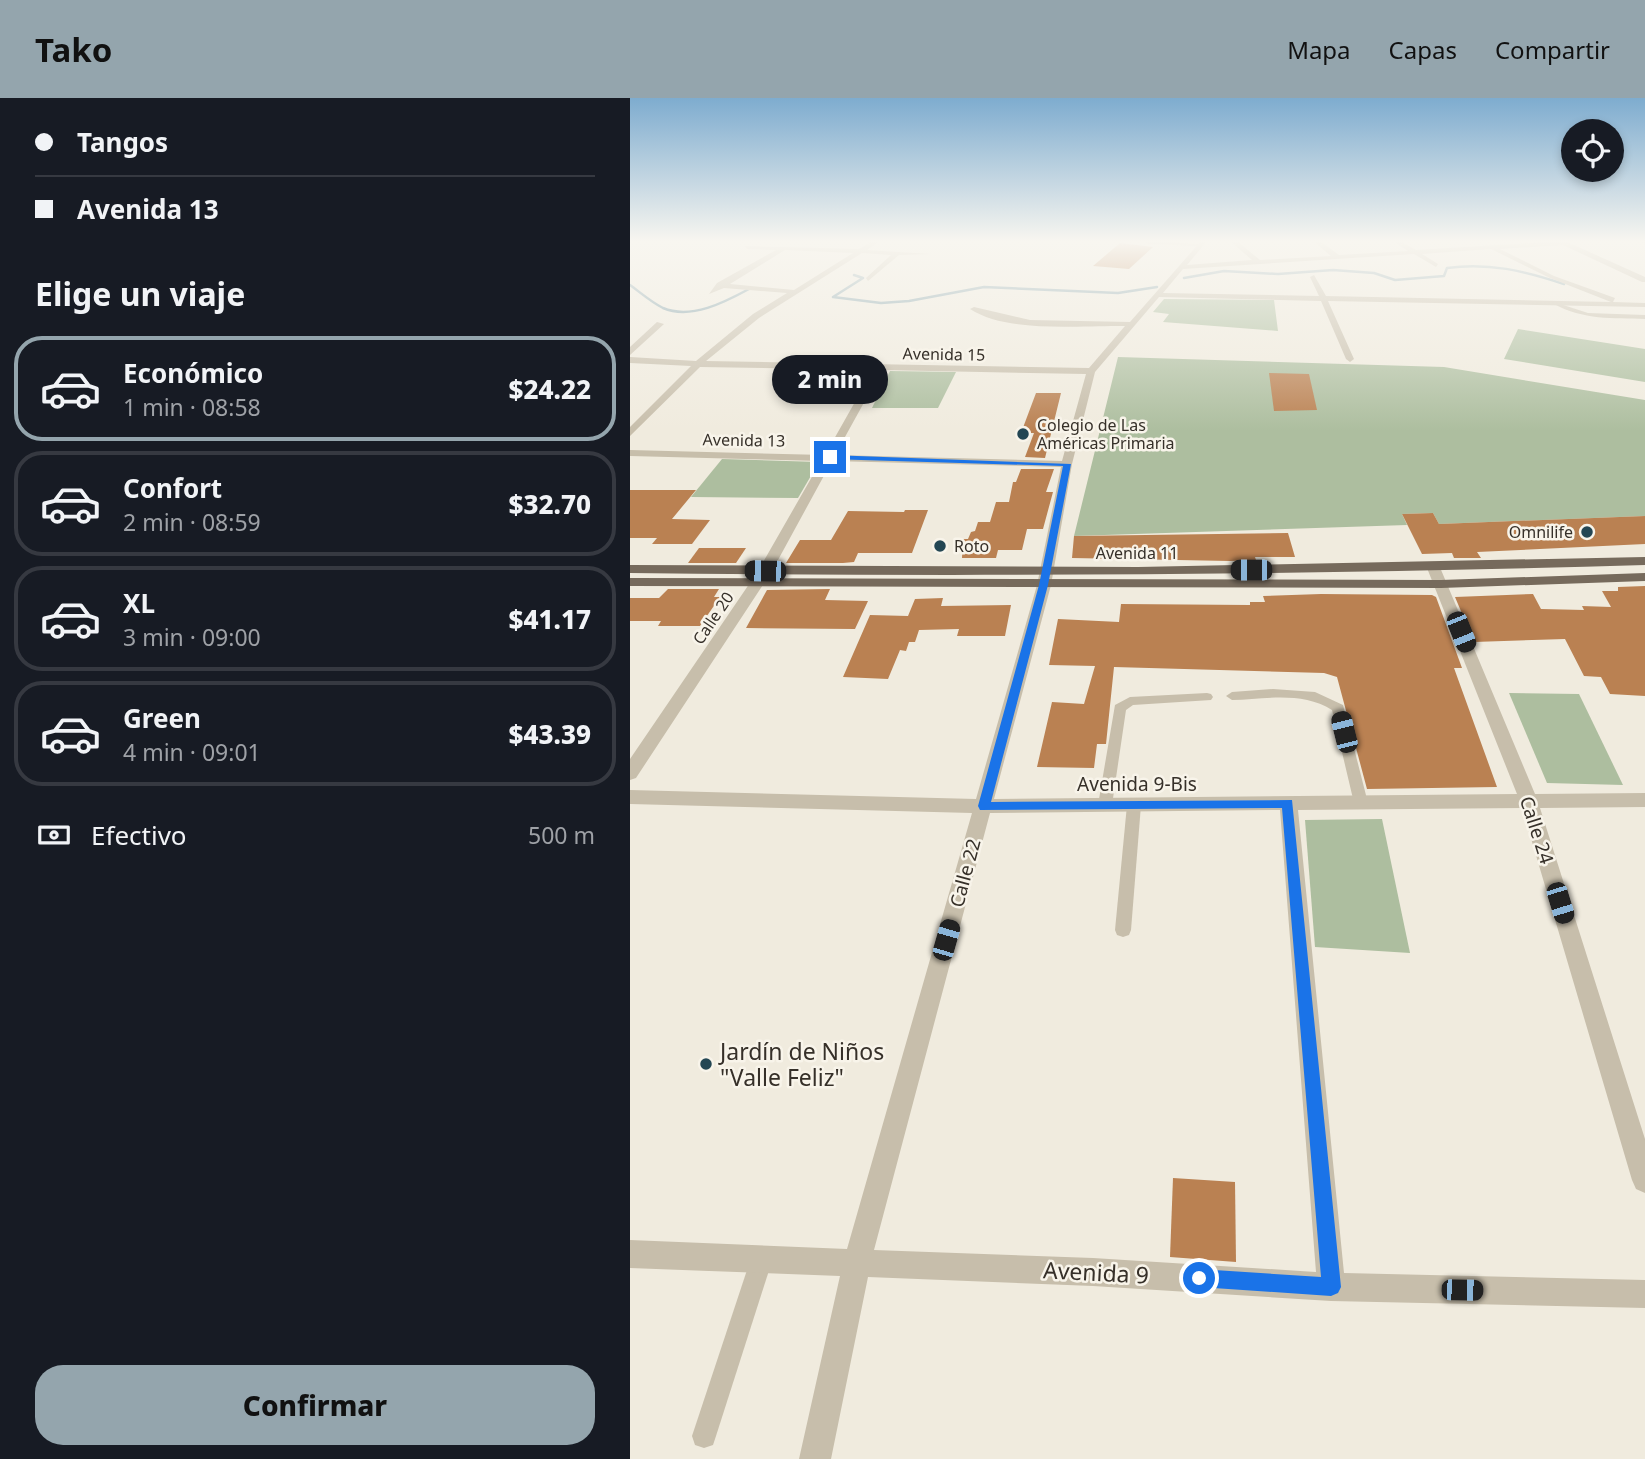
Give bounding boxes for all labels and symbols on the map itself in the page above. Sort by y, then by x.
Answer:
street label: Avenida 15 [902,342,986,366]
callout: 2 min [772,356,888,404]
place label: Colegio de Las Américas Primaria [1037,414,1175,454]
marker: Colegio de Las Américas Primaria [1015,426,1031,442]
street label: Avenida 13 [702,428,786,452]
route end [814,441,846,473]
place label: Omnilife [1509,521,1573,543]
marker: Omnilife [1579,524,1595,540]
place label: Roto [954,535,989,557]
marker: Roto [932,538,948,554]
street label: Avenida 11 [1096,542,1178,564]
car [744,560,787,582]
car [1231,560,1273,581]
street label: Calle 20 [687,587,739,649]
car [1444,609,1479,655]
car [1329,709,1360,755]
street label: Avenida 9-Bis [1077,771,1197,797]
street label: Calle 24 [1514,793,1560,867]
street label: Calle 22 [943,836,987,910]
car [1544,880,1577,926]
car [931,917,962,963]
place label: Jardín de Niños "Valle Feliz" [718,1035,884,1093]
marker: Jardín de Niños "Valle Feliz" [698,1056,714,1072]
street label: Avenida 9 [1042,1253,1150,1291]
route start [1183,1262,1215,1294]
car [1441,1279,1484,1301]

